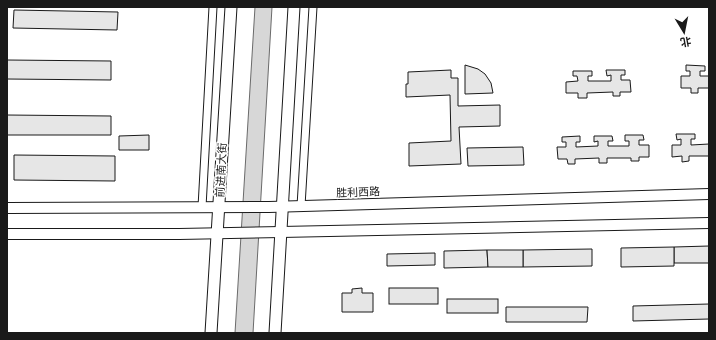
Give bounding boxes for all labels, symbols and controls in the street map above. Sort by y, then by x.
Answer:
north arrow [664,12,704,52]
text: 北 [679,35,692,50]
street label: 前进南大街 [213,142,228,198]
street label: 胜利西路 [336,184,380,199]

